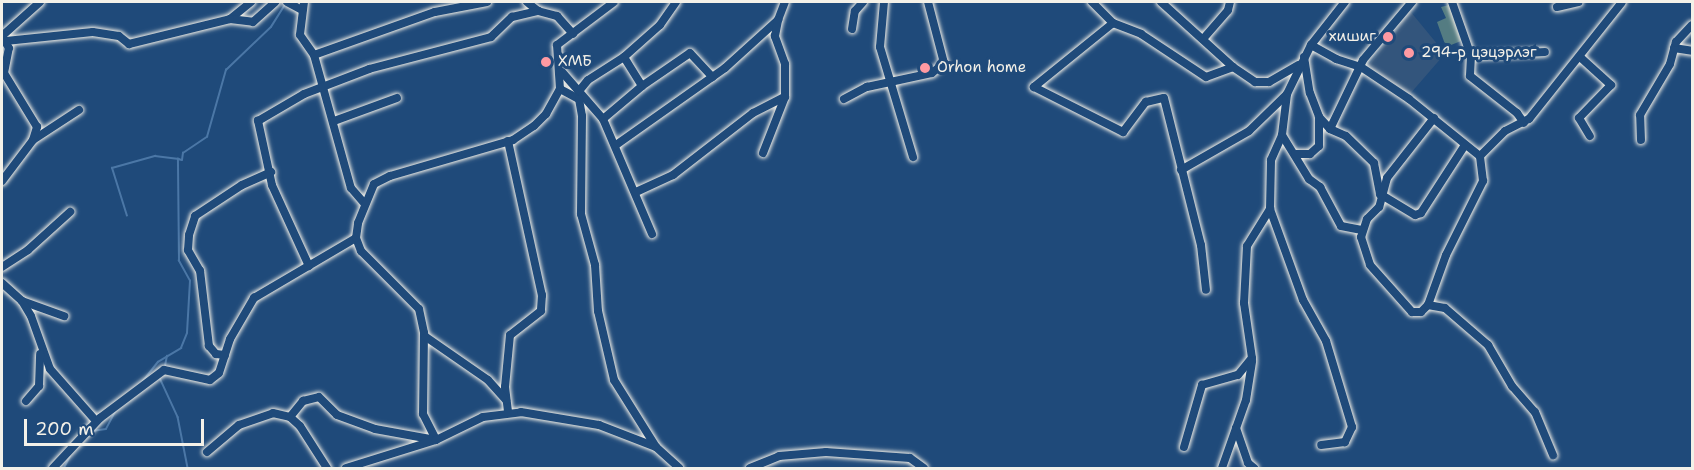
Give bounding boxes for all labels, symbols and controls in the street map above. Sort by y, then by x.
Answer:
place label: хишиг [1329,28,1376,46]
marker: хишиг [1381,30,1395,44]
place label: 294-р цэцэрлэг [1421,44,1537,62]
marker: 294-р цэцэрлэг [1402,46,1416,60]
place label: ХМБ [558,53,592,71]
marker: ХМБ [539,55,553,69]
place label: Orhon home [937,59,1026,77]
marker: Orhon home [918,61,932,75]
scale bar [27,407,207,445]
text: 200 m [35,417,94,441]

